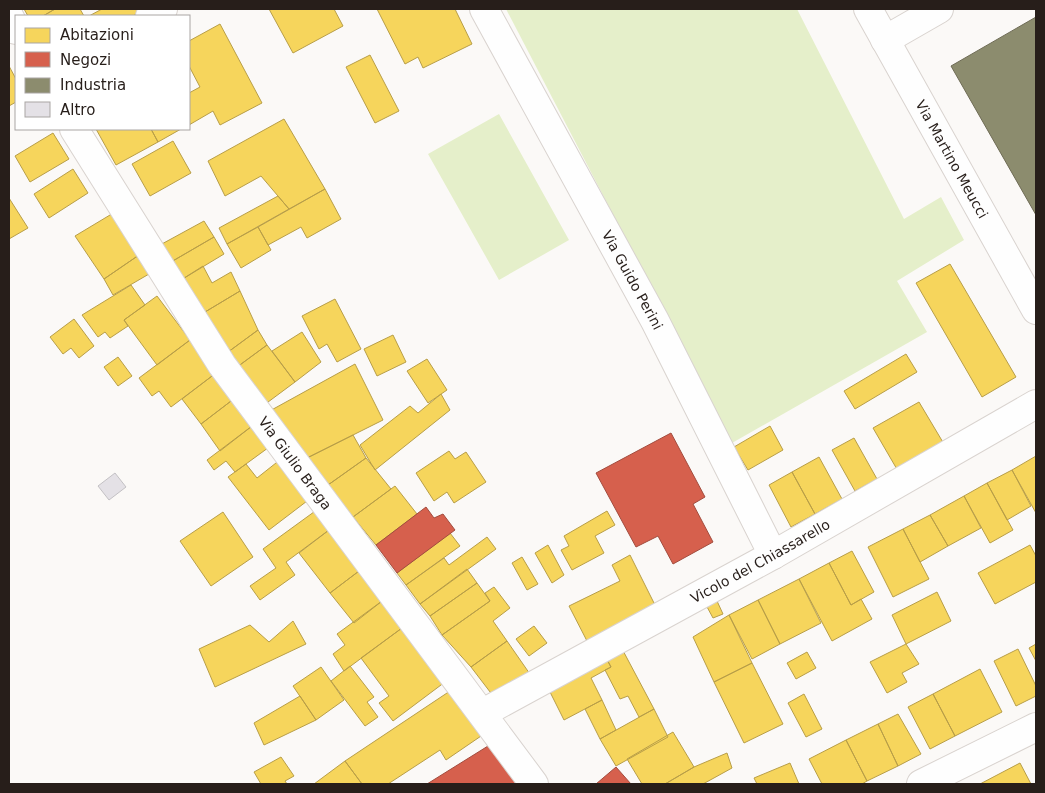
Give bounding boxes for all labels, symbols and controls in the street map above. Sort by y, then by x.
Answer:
legend [15,15,190,130]
text: Abitazioni [60,26,134,44]
text: Negozi [60,51,111,69]
text: Industria [60,76,126,94]
street label: Via Martino Meucci [912,97,991,221]
text: Altro [60,101,95,119]
street label: Via Guido Perini [599,228,666,332]
street label: Via Giulio Braga [255,413,335,513]
street label: Vicolo del Chiassarello [688,516,833,606]

